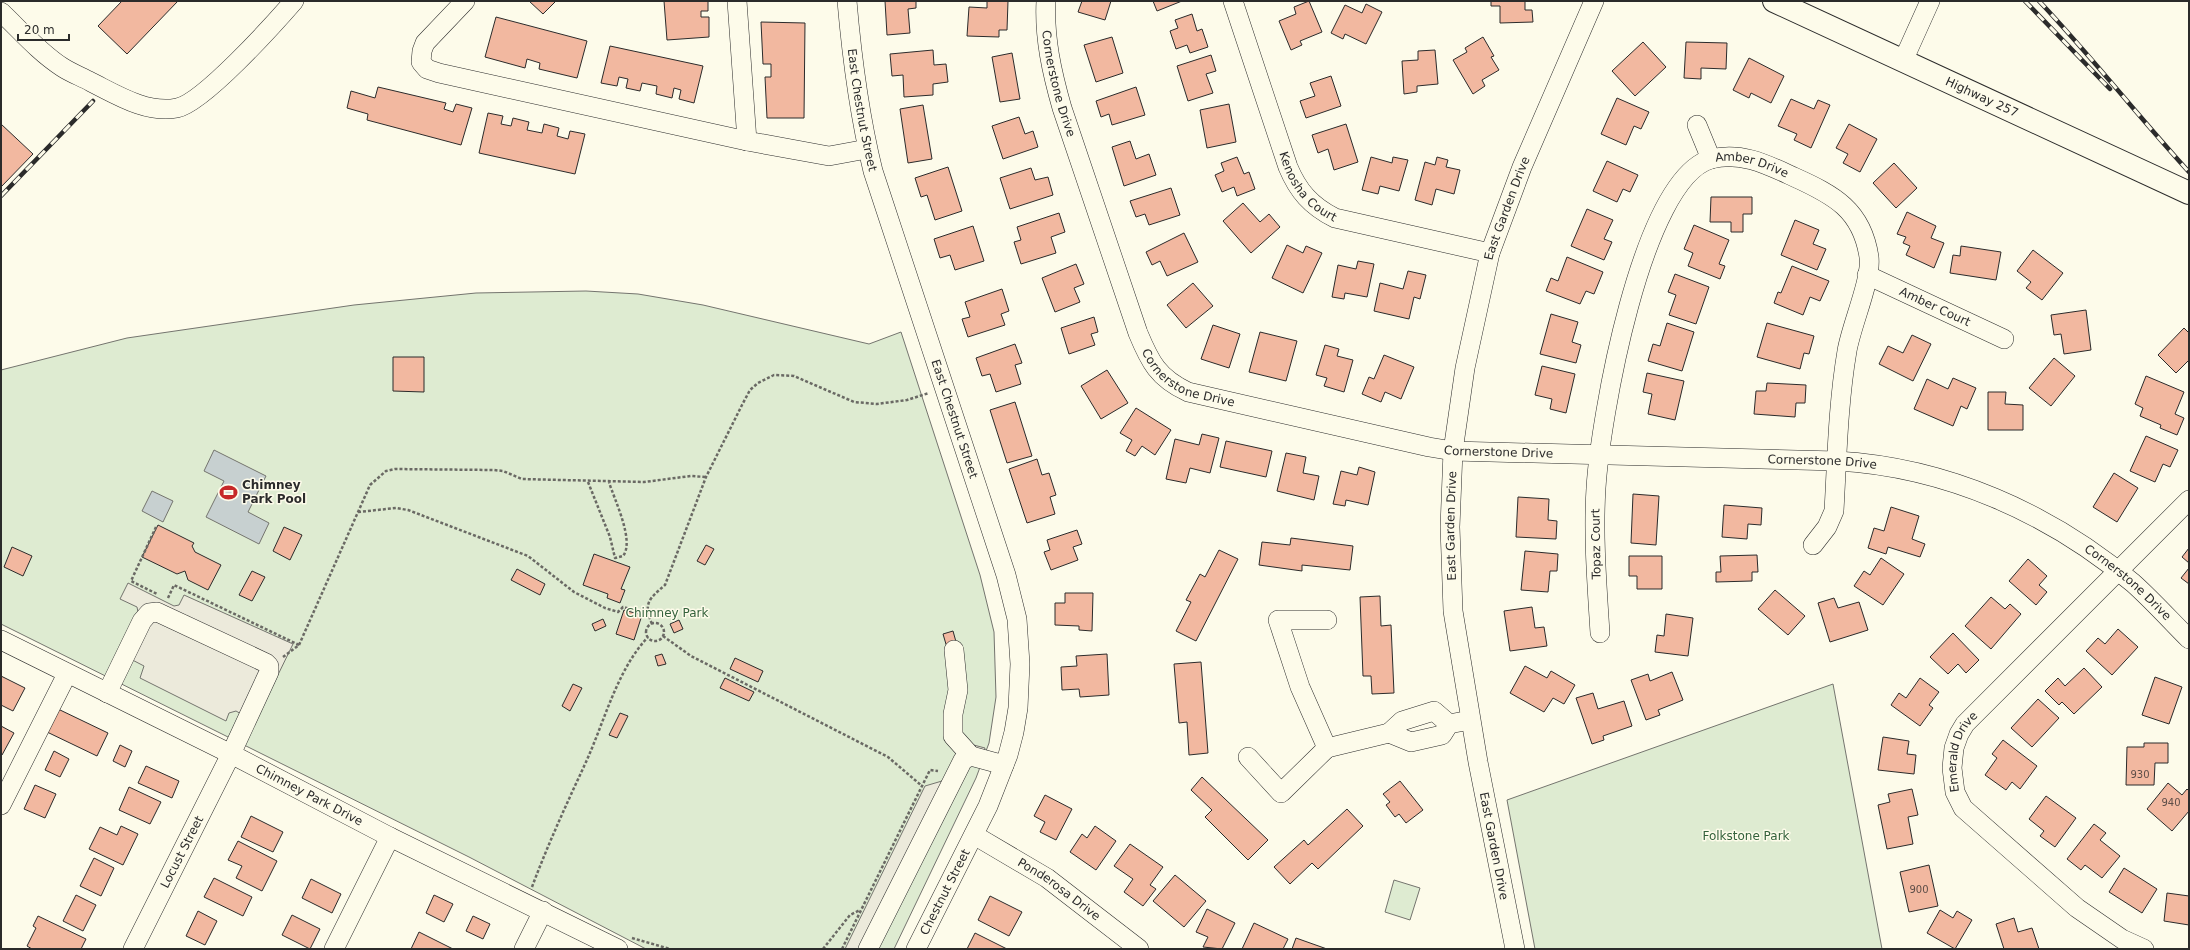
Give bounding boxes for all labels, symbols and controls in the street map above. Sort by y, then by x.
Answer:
scale bar [18,16,69,42]
text: 20 m [24,23,55,37]
street label: Cornerstone Drive [1039,30,1078,139]
street label: East Chestnut Street [845,48,880,173]
street label: Highway 257 [1943,74,2020,120]
street label: Kenosha Court [1276,150,1339,225]
street label: Amber Drive [1714,150,1791,180]
street label: East Garden Drive [1482,154,1533,261]
street label: Amber Court [1897,284,1973,329]
street label: Cornerstone Drive [1139,346,1236,409]
street label: East Chestnut Street [928,357,981,480]
street label: Cornerstone Drive [1443,443,1553,461]
street label: Cornerstone Drive [1767,452,1878,472]
street label: East Garden Drive [1443,471,1459,581]
place label: Chimney Park Pool [242,478,306,506]
sports icon: Chimney Park Pool [219,482,239,502]
street label: Topaz Court [1588,508,1604,580]
street label: Cornerstone Drive [2082,542,2174,623]
park label: Chimney Park [626,606,708,620]
street label: Emerald Drive [1945,709,1980,793]
street label: Chimney Park Drive [253,761,365,829]
house number: 930 [2130,769,2150,780]
street label: East Garden Drive [1477,791,1511,901]
house number: 940 [2161,797,2181,808]
street label: Locust Street [158,813,206,890]
park label: Folkstone Park [1702,829,1790,843]
street label: Chestnut Street [917,846,973,937]
street label: Ponderosa Drive [1015,855,1103,924]
house number: 900 [1909,884,1929,895]

